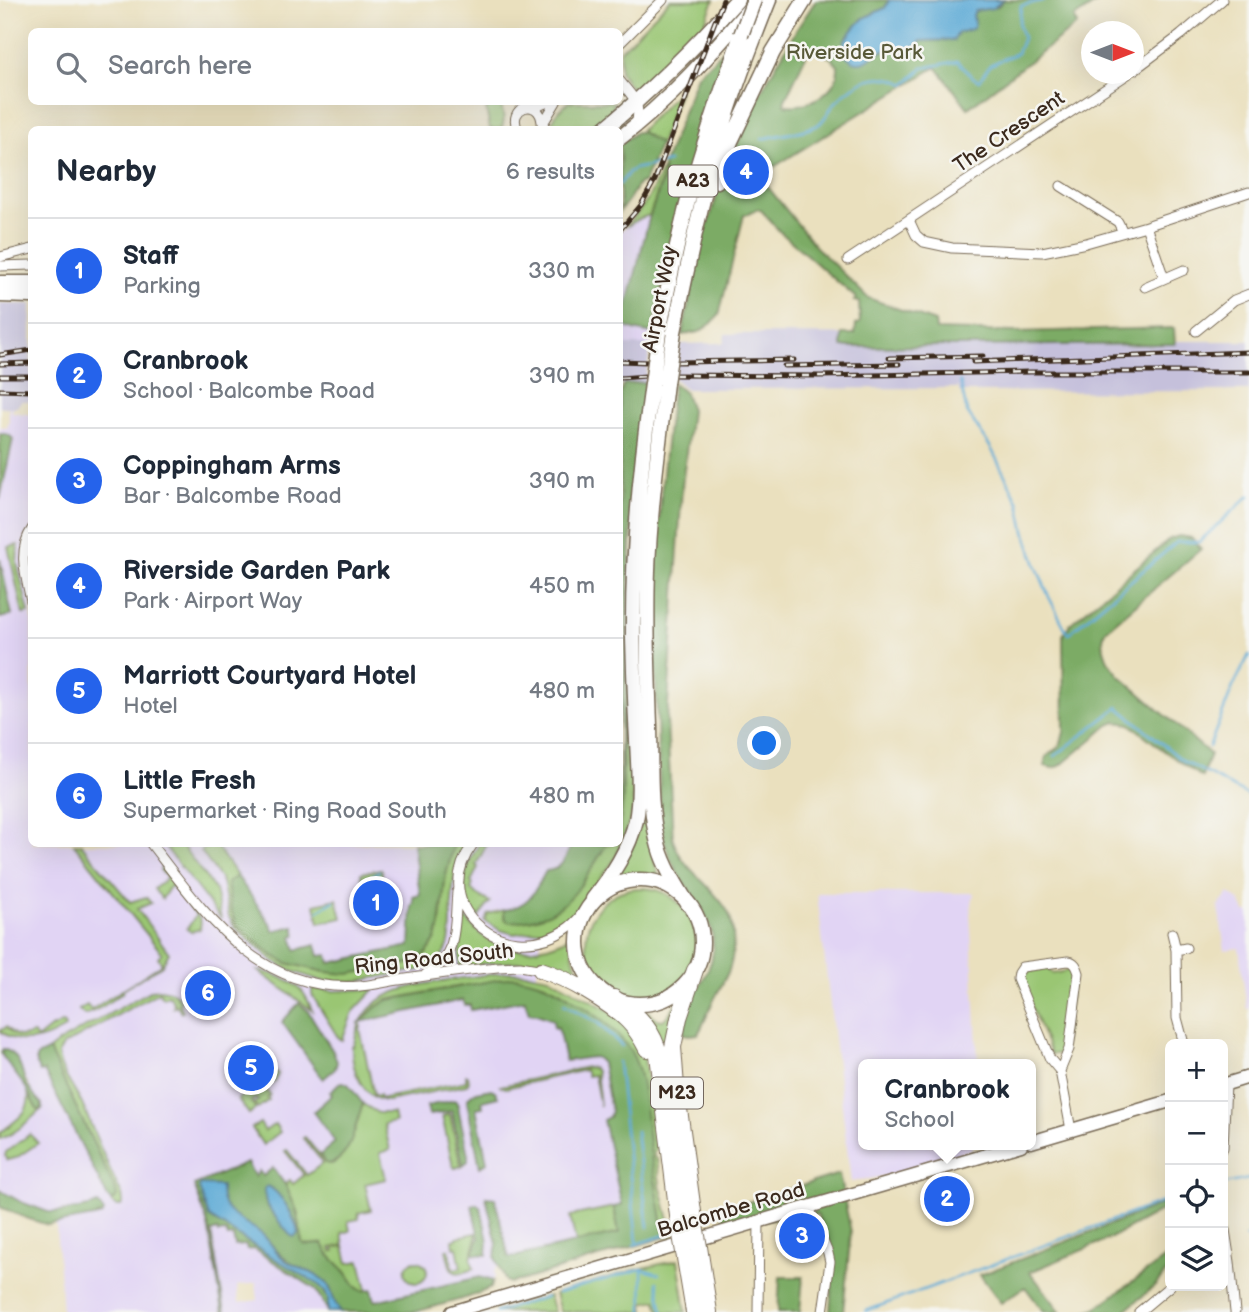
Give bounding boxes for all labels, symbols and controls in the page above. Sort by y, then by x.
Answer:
north arrow [1081,21,1144,84]
search box [28,28,623,105]
park label: Riverside Park [786,40,923,65]
icon: search [52,48,90,86]
text: Search here [108,51,252,82]
street label: The Crescent [949,85,1070,178]
pin: 4 [723,146,769,198]
text: Nearby [56,154,156,190]
text: 6 results [506,158,595,186]
road number: A23 [668,166,718,196]
text: Staff [123,241,179,272]
street label: Airport Way [637,243,683,354]
text: 1 [74,257,84,285]
text: 330 m [528,257,595,285]
text: Parking [123,272,201,300]
text: Cranbrook [123,346,248,377]
text: 2 [72,362,86,390]
text: 390 m [529,362,595,390]
text: School · Balcombe Road [123,377,375,405]
text: Coppingham Arms [123,451,341,482]
text: 3 [72,467,86,495]
text: 390 m [529,467,595,495]
text: Bar · Balcombe Road [123,482,342,510]
text: Riverside Garden Park [123,556,390,587]
text: 4 [72,572,86,600]
text: 450 m [529,572,595,600]
text: Park · Airport Way [123,587,302,615]
text: Marriott Courtyard Hotel [123,661,416,692]
text: 5 [72,677,86,705]
text: 480 m [529,677,595,705]
text: Hotel [123,692,178,720]
your location [747,726,781,760]
text: Little Fresh [123,766,256,797]
text: 6 [72,782,86,810]
text: 480 m [529,782,595,810]
text: Supermarket · Ring Road South [123,797,447,825]
pin: 1 [353,877,399,929]
street label: Ring Road South [353,938,515,980]
pin: 6 [185,967,231,1019]
map controls [1165,1039,1228,1291]
button: + [1165,1039,1228,1102]
pin: 5 [228,1042,274,1094]
popup [858,1059,1036,1150]
text: Cranbrook [884,1075,1010,1106]
road number: M23 [651,1078,703,1108]
button: − [1165,1102,1228,1165]
text: School [884,1106,955,1134]
button: locate [1165,1165,1228,1228]
pin: 2 [924,1173,970,1225]
street label: Balcombe Road [654,1177,808,1243]
pin: 3 [779,1210,825,1262]
button: layers [1165,1228,1228,1291]

